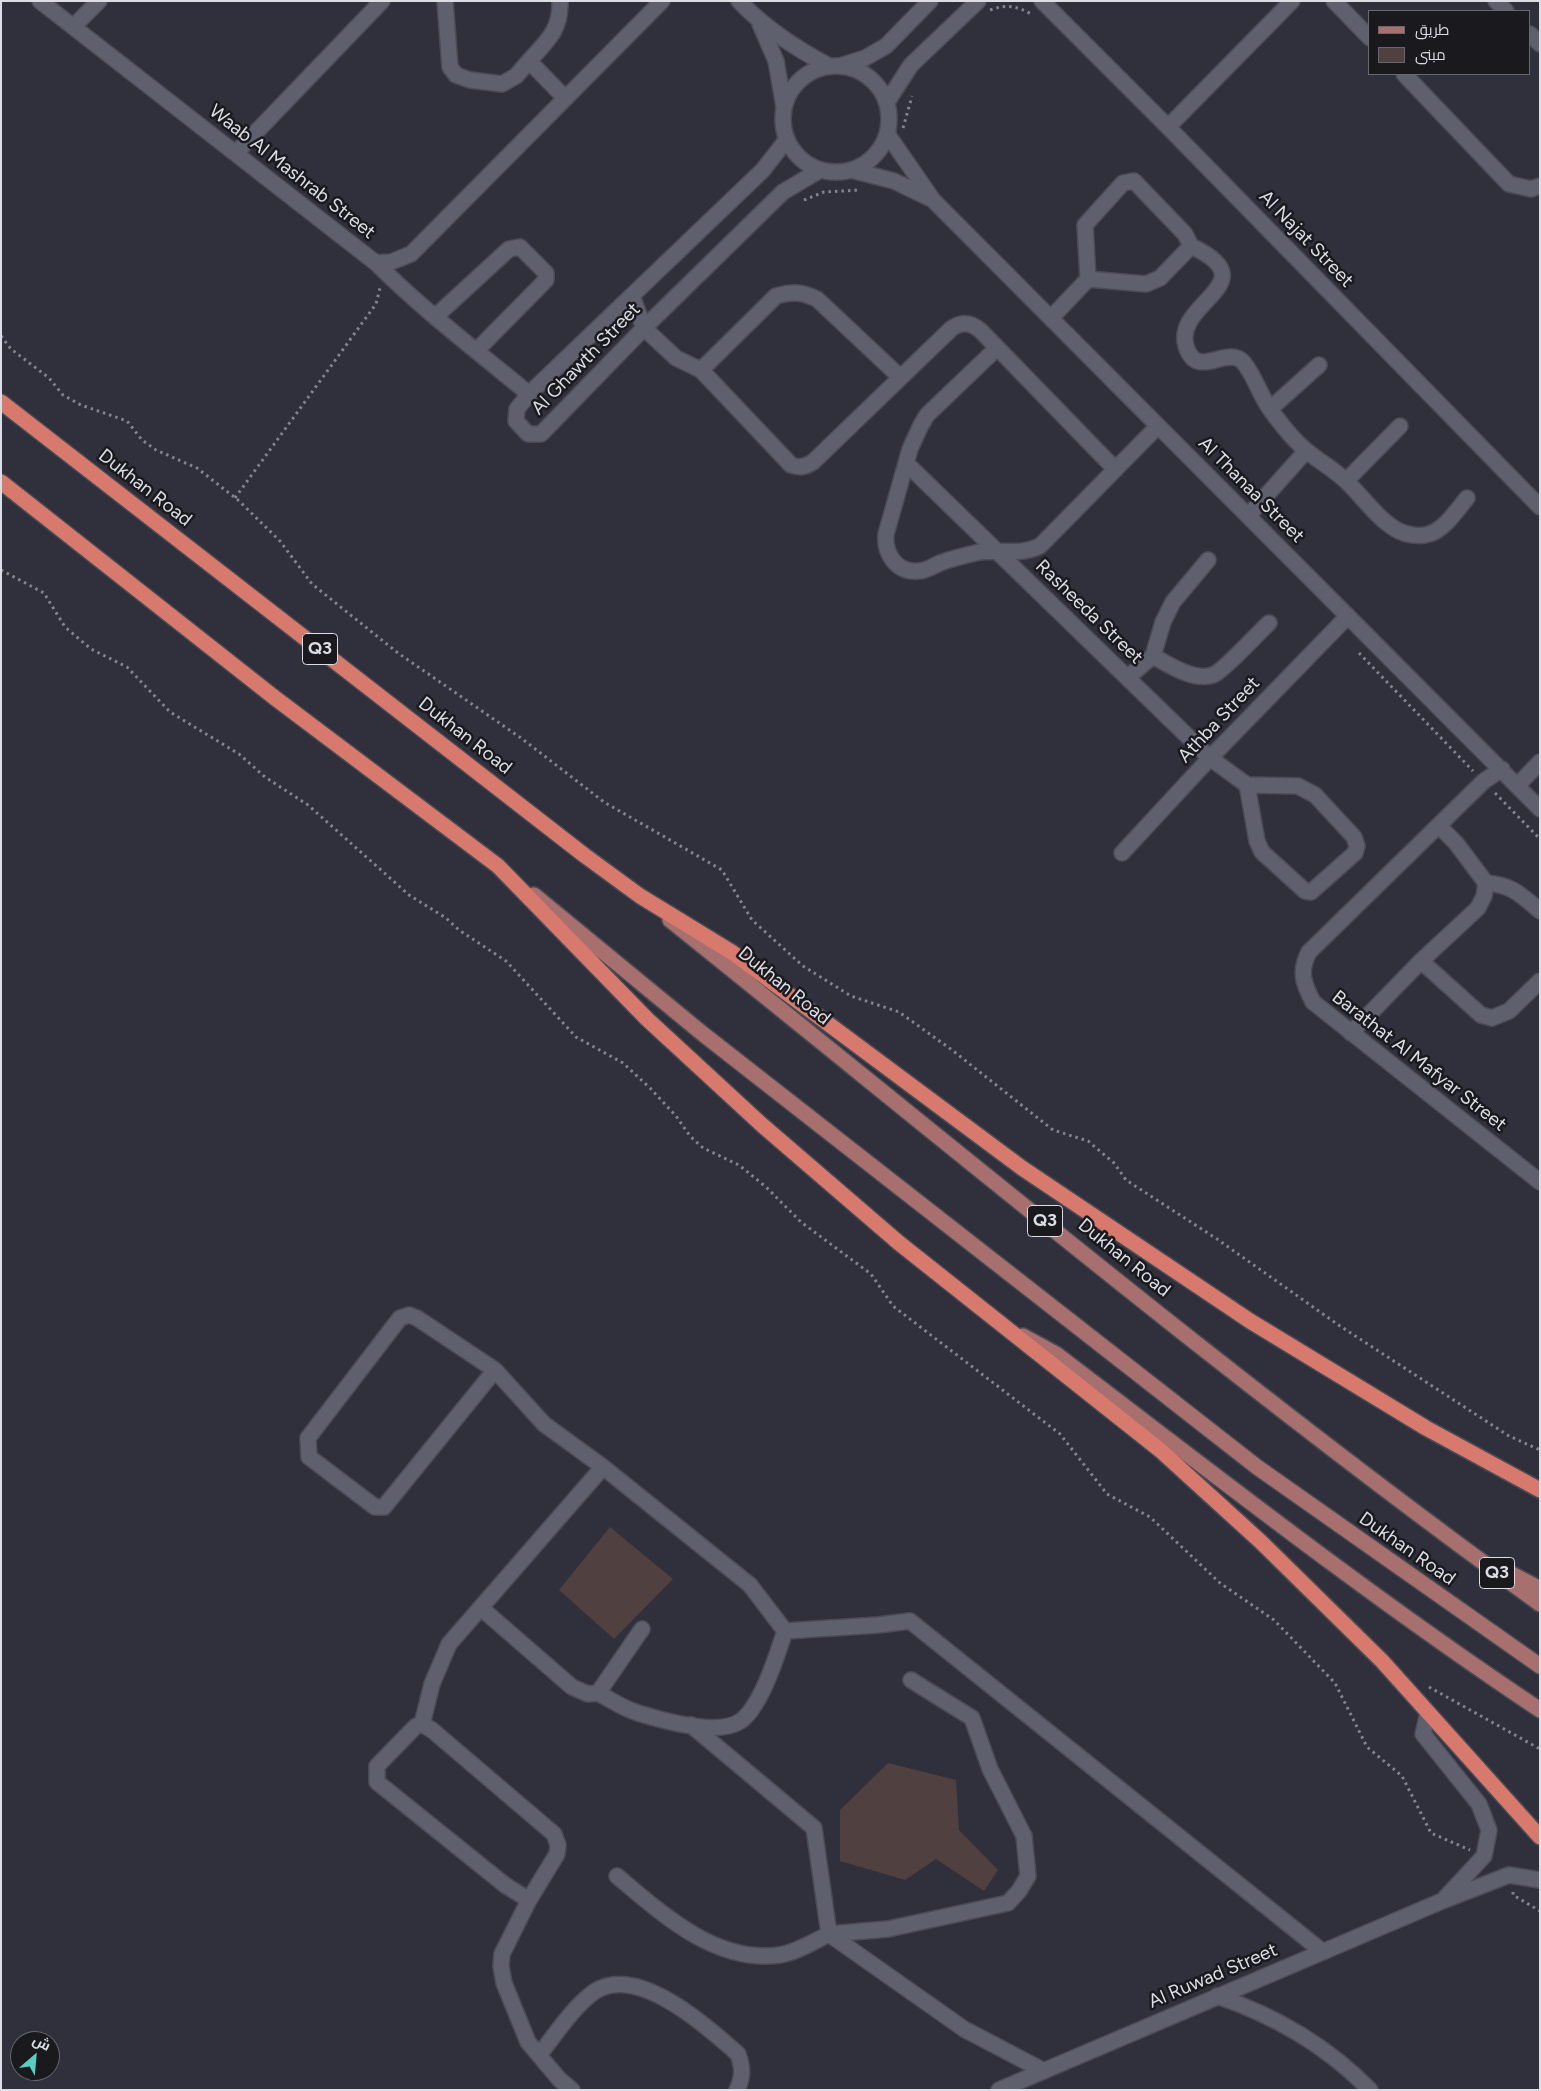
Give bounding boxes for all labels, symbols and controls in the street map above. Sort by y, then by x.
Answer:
legend [1368,10,1531,75]
text: طريق [1415,21,1449,39]
text: مبنى [1415,46,1446,64]
street label: Waab Al Mashrab Street [204,100,380,244]
street label: Al Najat Street [1254,186,1358,292]
street label: Al Ghawth Street [527,298,645,420]
street label: Al Thanaa Street [1193,432,1309,548]
street label: Dukhan Road [94,444,196,532]
street label: Rasheeda Street [1031,555,1147,669]
road number: Q3 [302,634,338,664]
street label: Athba Street [1173,672,1265,768]
street label: Dukhan Road [414,692,516,780]
street label: Dukhan Road [733,942,835,1030]
street label: Barathat Al Mafyar Street [1327,986,1511,1136]
road number: Q3 [1028,1206,1062,1236]
street label: Dukhan Road [1073,1214,1175,1302]
street label: Dukhan Road [1355,1507,1459,1591]
road number: Q3 [1480,1558,1514,1589]
street label: Al Ruwad Street [1145,1939,1281,2013]
north arrow [10,2031,60,2081]
text: ش [30,2031,53,2055]

